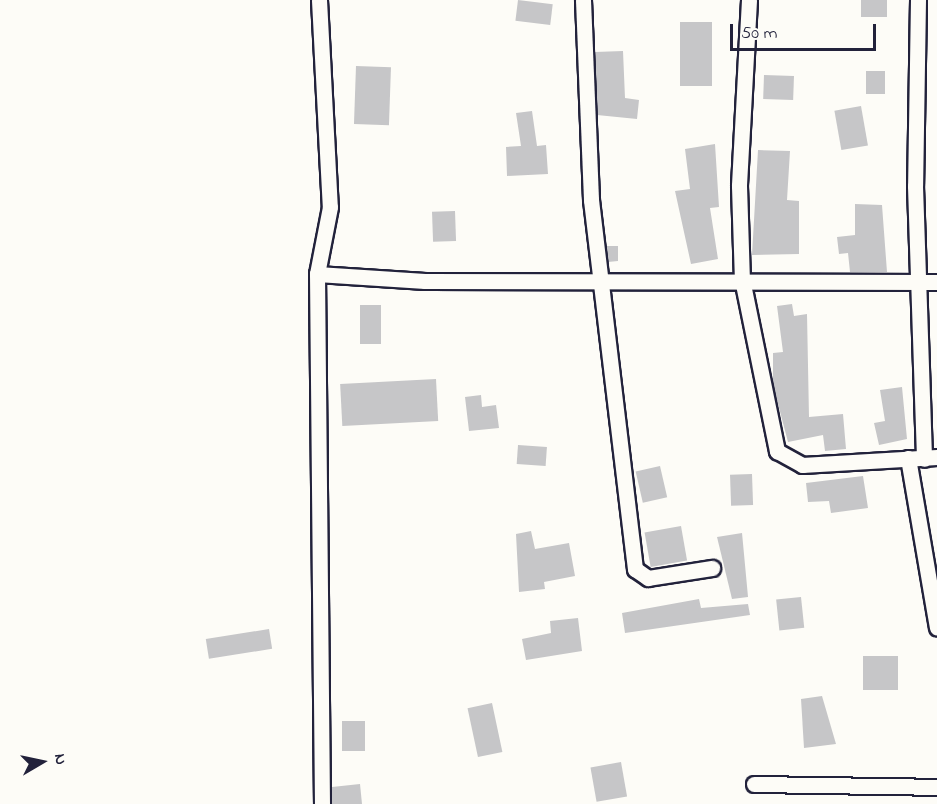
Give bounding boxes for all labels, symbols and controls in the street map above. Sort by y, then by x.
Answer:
scale bar [733,12,878,50]
text: 50 m [741,21,778,47]
north arrow [12,732,72,792]
text: N [47,752,72,766]

